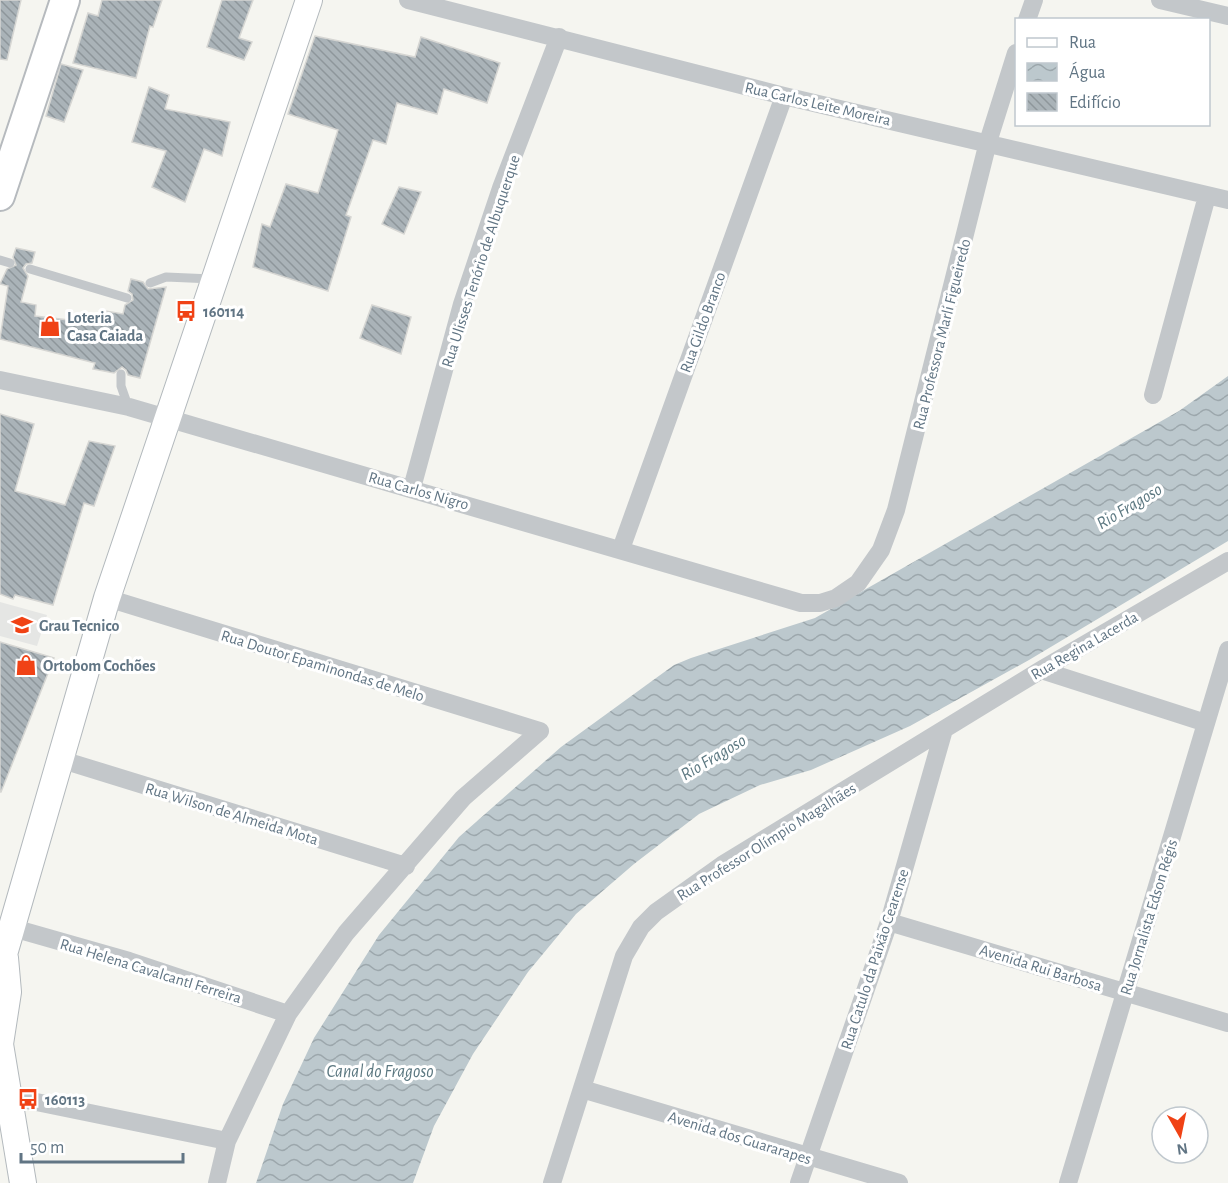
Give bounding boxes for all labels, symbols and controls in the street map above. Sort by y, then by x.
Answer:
legend [1015,18,1210,126]
text: Rua [1069,34,1096,52]
text: Água [1069,61,1106,82]
street label: Rua Carlos Leite Moreira [743,79,892,129]
text: Edifício [1069,94,1121,112]
street label: Rua Ulisses Tenório de Albuquerque [439,153,523,370]
street label: Rua Professora Marli Figueiredo [910,237,973,431]
street label: Rua Gildo Branco [677,270,729,375]
bus stop icon: 160114 [174,299,198,323]
place label: 160114 [203,304,244,320]
place label: Loteria Casa Caiada [67,310,143,344]
shop icon: Loteria Casa Caiada [38,314,62,338]
street label: Rua Carlos Nigro [367,469,471,513]
water label: Rio Fragoso [1094,480,1165,533]
street label: Rua Regina Lacerda [1028,609,1141,683]
school or university icon: Grau Tecnico [10,613,34,637]
place label: Grau Tecnico [39,618,120,634]
street label: Rua Doutor Epaminondas de Melo [219,627,426,705]
shop icon: Ortobom Cochões [14,653,38,677]
place label: Ortobom Cochões [43,658,156,674]
water label: Rio Fragoso [678,731,749,784]
street label: Rua Wilson de Almeida Mota [143,780,320,848]
street label: Rua Professor Olímpio Magalhães [674,780,859,904]
street label: Rua Jornalista Edson Régis [1118,837,1180,997]
street label: Rua Catulo da Paixão Cearense [838,867,912,1052]
street label: Rua Helena CavalcantI Ferreira [58,936,243,1006]
street label: Avenida Rui Barbosa [978,942,1104,994]
water label: Canal do Fragoso [326,1063,434,1081]
bus stop icon: 160113 [16,1087,40,1111]
place label: 160113 [45,1092,85,1108]
north arrow [1150,1105,1210,1165]
street label: Avenida dos Guararapes [666,1109,813,1167]
scale bar [21,1126,183,1164]
text: 50 m [30,1139,64,1157]
text: N [1175,1140,1189,1158]

